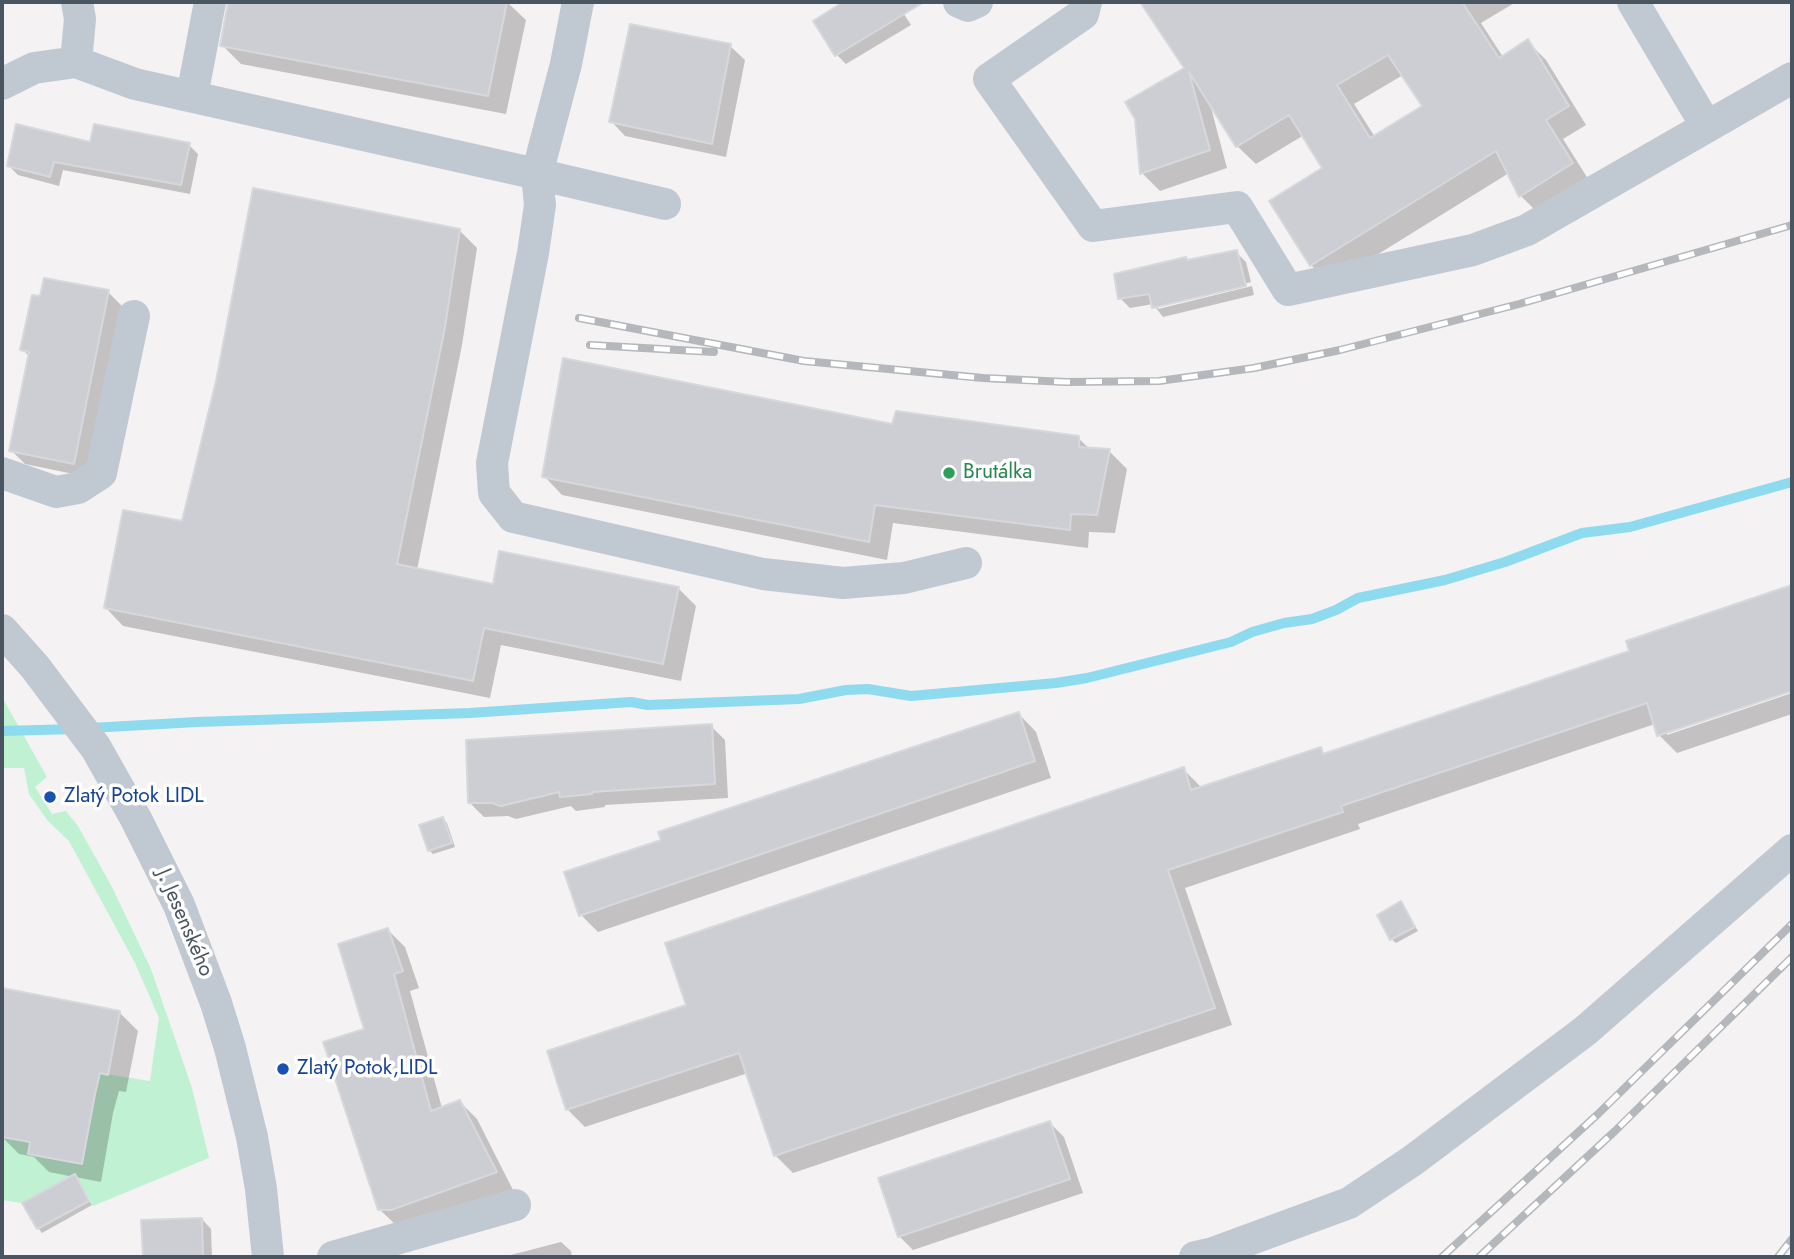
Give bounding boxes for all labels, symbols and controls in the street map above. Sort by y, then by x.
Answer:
place label: Brutálka [963,460,1032,486]
marker: Brutálka [941,465,957,481]
place label: Zlatý Potok LIDL [64,784,204,810]
marker: Zlatý Potok LIDL [42,789,58,805]
street label: J. Jesenského [150,865,218,981]
place label: Zlatý Potok,LIDL [297,1056,437,1082]
marker: Zlatý Potok,LIDL [275,1061,291,1077]

